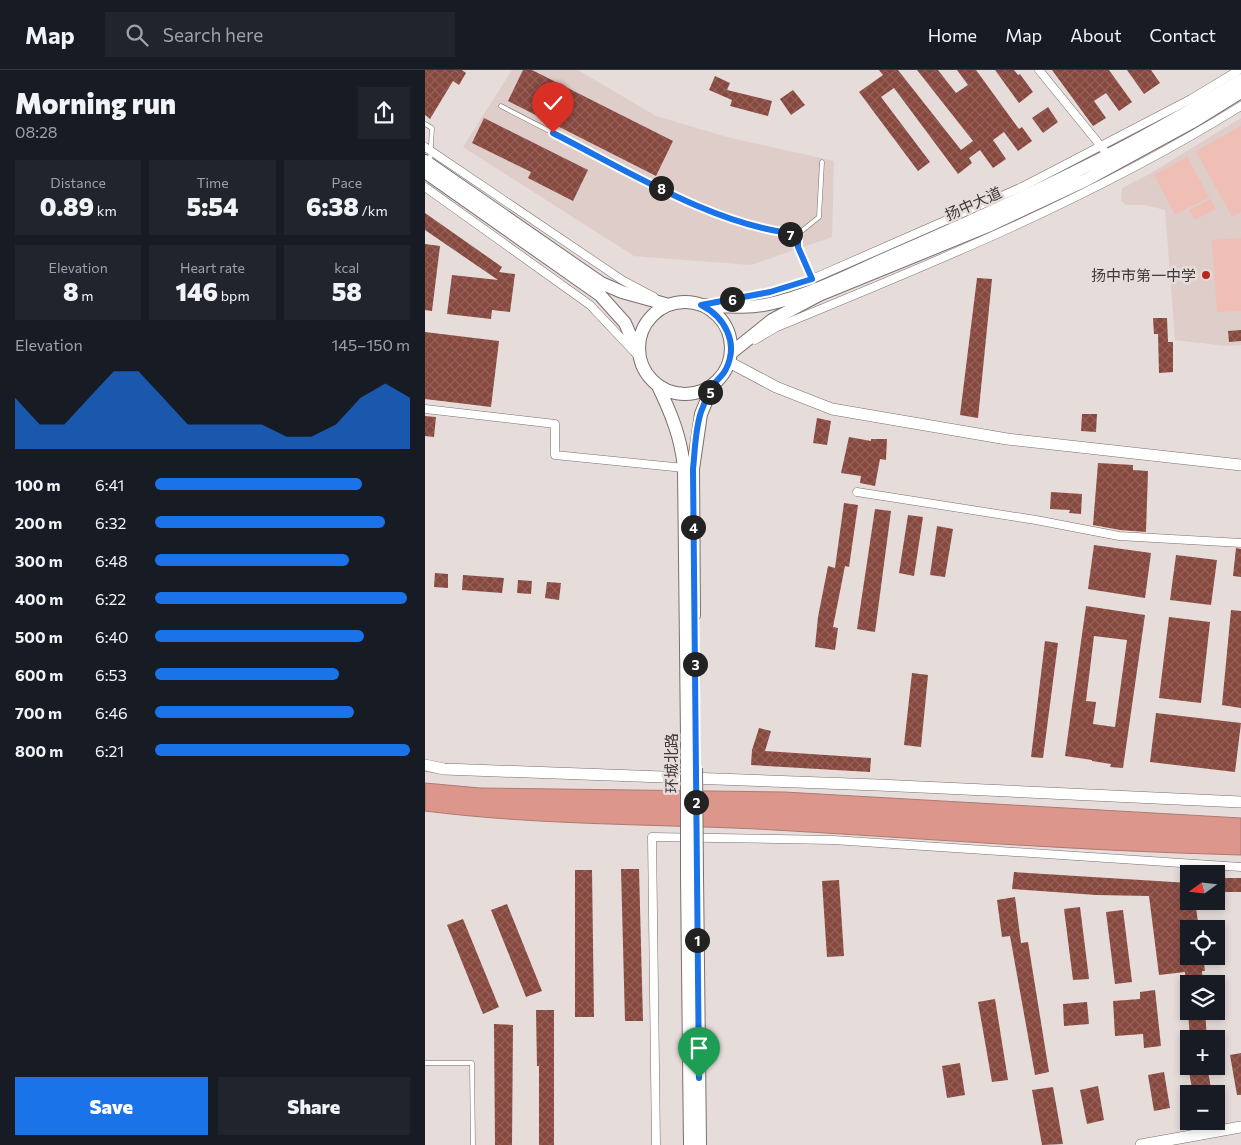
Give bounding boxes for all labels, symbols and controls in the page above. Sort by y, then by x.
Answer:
search box [105,12,455,57]
text: Map [25,20,75,49]
icon: search [123,21,151,49]
text: Search here [163,23,263,46]
text: Home [928,24,977,46]
text: Map [1005,24,1042,46]
text: About [1070,24,1122,46]
text: Contact [1150,24,1216,46]
pin [532,82,574,133]
text: Morning run [15,86,176,120]
button: share [358,87,410,139]
icon: check [539,89,567,117]
text: 08:28 [15,122,57,141]
text: Distance [50,174,106,191]
text: Time [196,174,229,191]
text: Pace [332,174,362,191]
pin: 8 [649,176,673,200]
text: 8 [657,180,666,197]
street label: 扬中大道 [942,183,1004,223]
text: 0.89 [40,191,94,221]
text: 5:54 [187,191,238,221]
text: 6:38 [306,191,359,221]
text: km [94,202,117,219]
text: /km [359,202,388,219]
pin: 7 [777,222,803,246]
text: 7 [787,226,794,243]
text: Elevation [49,259,108,276]
text: Heart rate [180,259,245,276]
text: kcal [334,259,359,276]
place label: 扬中市第一中学 [1091,266,1196,284]
marker: 扬中市第一中学 [1200,269,1212,281]
text: 8 [63,276,79,306]
text: 146 [175,276,218,306]
text: 58 [332,276,362,306]
pin: 6 [719,286,745,312]
text: m [79,287,93,304]
text: bpm [218,287,250,304]
text: 6 [728,291,737,308]
text: Elevation [15,335,83,354]
text: 145–150 m [331,335,410,354]
pin: 5 [697,380,723,404]
text: 5 [706,384,715,401]
text: 100 m [15,475,61,494]
text: 6:41 [95,475,124,494]
text: 200 m [15,513,62,532]
text: 6:32 [95,513,126,532]
pin: 4 [681,514,705,540]
text: 4 [689,519,698,536]
text: 300 m [15,551,63,570]
text: 6:48 [95,551,128,570]
text: 400 m [15,589,63,608]
text: 6:22 [95,589,126,608]
text: 500 m [15,627,63,646]
text: 6:40 [95,627,129,646]
pin: 3 [683,652,707,676]
text: 3 [691,656,700,673]
text: 600 m [15,665,63,684]
text: 6:53 [95,665,127,684]
text: 700 m [15,703,62,722]
text: 6:46 [95,703,128,722]
street label: 环城北路 [662,733,680,793]
text: 800 m [15,741,63,760]
text: 6:21 [95,741,124,760]
pin: 2 [683,790,709,814]
text: 2 [693,794,700,811]
north arrow [1180,865,1225,910]
map controls [1180,865,1225,1130]
button: locate [1180,920,1225,965]
pin: 1 [685,928,709,952]
text: 1 [694,932,701,949]
button: layers [1180,975,1225,1020]
pin [678,1027,720,1078]
button: + [1180,1030,1225,1075]
icon: arrive [685,1034,713,1062]
button: Save [15,1077,208,1135]
button: Share [218,1077,410,1135]
button: − [1180,1085,1225,1130]

